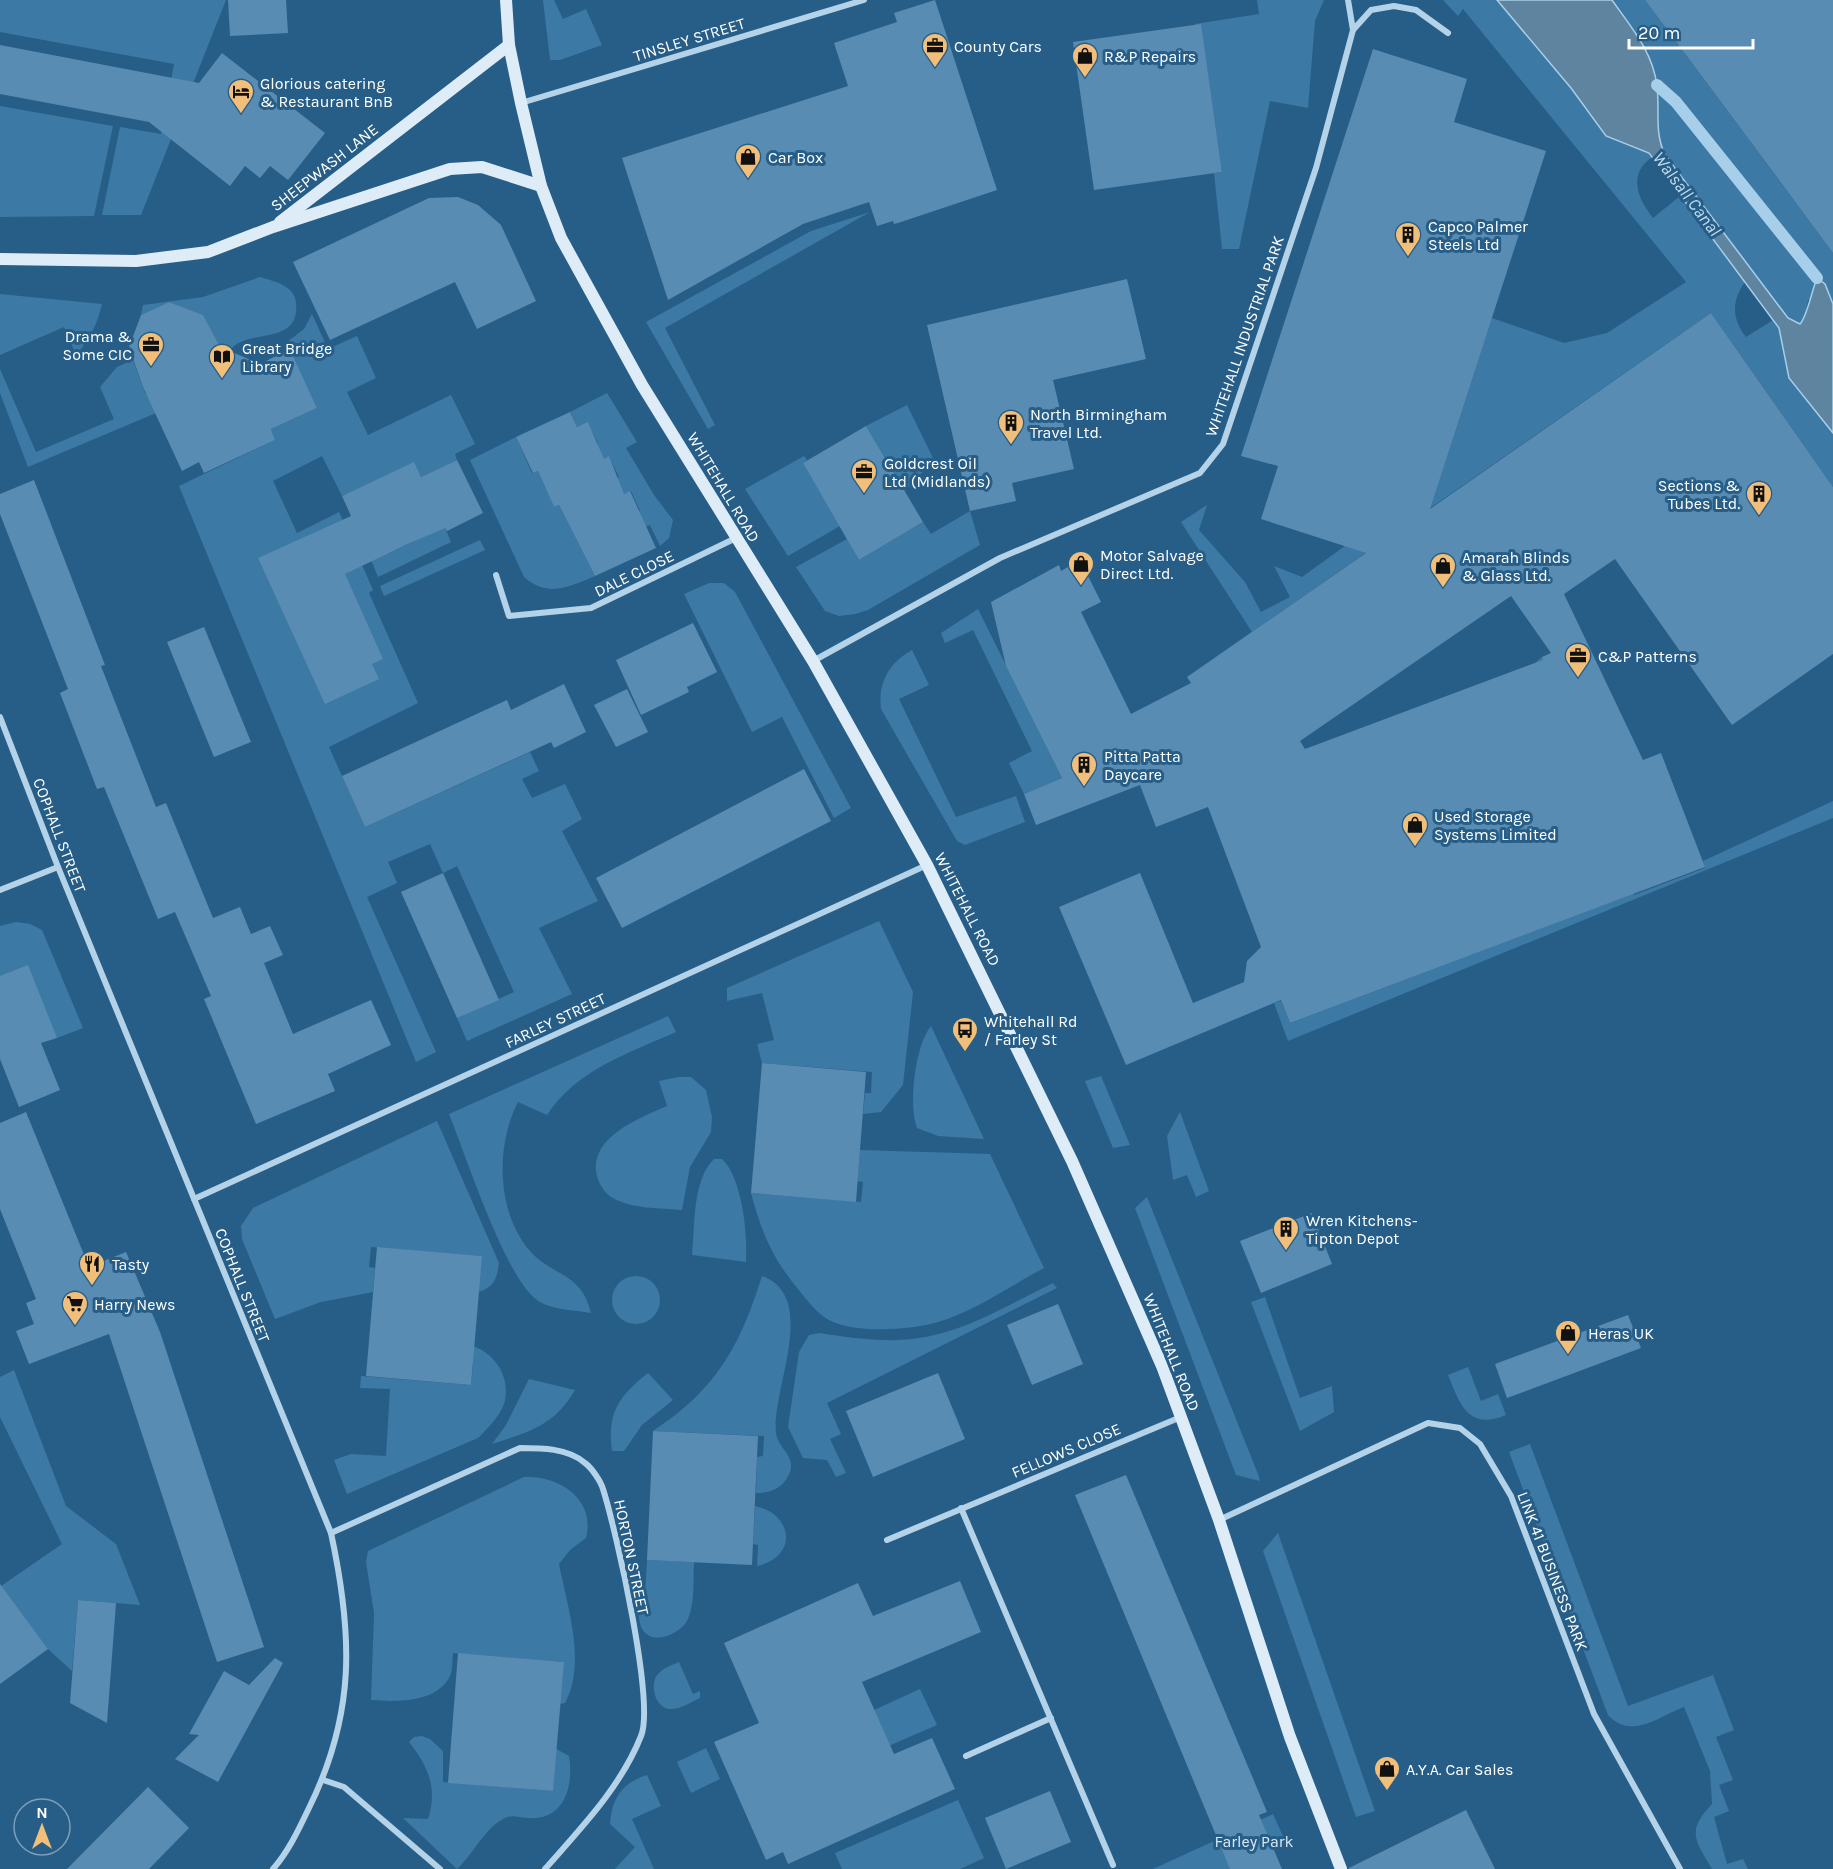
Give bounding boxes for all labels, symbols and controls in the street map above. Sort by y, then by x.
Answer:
scale bar [1629,12,1754,50]
street label: TINSLEY STREET [631,13,747,65]
text: 20 m [1638,22,1680,44]
office icon: County Cars [920,31,950,69]
place label: County Cars [954,37,1042,56]
shop icon: R&P Repairs [1070,41,1100,79]
place label: R&P Repairs [1104,47,1196,66]
place label: Glorious catering & Restaurant BnB [260,74,393,111]
hotel icon: Glorious catering & Restaurant BnB [226,77,256,115]
street label: SHEEPWASH LANE [267,120,382,215]
shop icon: Car Box [733,142,763,180]
water label: Walsall Canal [1648,147,1726,241]
place label: Car Box [768,148,823,167]
place label: Capco Palmer Steels Ltd [1428,217,1528,254]
building icon: Capco Palmer Steels Ltd [1393,220,1423,258]
street label: WHITEHALL INDUSTRIAL PARK [1201,233,1288,439]
place label: Drama & Some CIC [63,327,132,364]
office icon: Drama & Some CIC [136,330,166,368]
place label: Great Bridge Library [242,339,332,376]
library icon: Great Bridge Library [207,342,237,380]
place label: North Birmingham Travel Ltd. [1030,405,1167,442]
building icon: North Birmingham Travel Ltd. [996,408,1026,446]
street label: WHITEHALL ROAD [683,429,764,546]
place label: Goldcrest Oil Ltd (Midlands) [884,454,991,491]
office icon: Goldcrest Oil Ltd (Midlands) [849,457,879,495]
place label: Sections & Tubes Ltd. [1658,476,1740,513]
building icon: Sections & Tubes Ltd. [1744,479,1774,517]
street label: DALE CLOSE [591,546,677,601]
place label: Motor Salvage Direct Ltd. [1100,546,1204,583]
place label: Amarah Blinds & Glass Ltd. [1462,548,1570,585]
shop icon: Motor Salvage Direct Ltd. [1066,549,1096,587]
shop icon: Amarah Blinds & Glass Ltd. [1428,551,1458,589]
office icon: C&P Patterns [1563,641,1593,679]
place label: C&P Patterns [1598,647,1697,666]
place label: Pitta Patta Daycare [1104,747,1181,784]
building icon: Pitta Patta Daycare [1069,750,1099,788]
street label: COPHALL STREET [29,775,90,895]
place label: Used Storage Systems Limited [1434,807,1557,844]
shop icon: Used Storage Systems Limited [1400,810,1430,848]
street label: WHITEHALL ROAD [931,849,1004,969]
street label: FARLEY STREET [502,989,609,1052]
place label: Whitehall Rd / Farley St [984,1012,1077,1049]
bus stop icon: Whitehall Rd / Farley St [950,1015,980,1053]
place label: Wren Kitchens- Tipton Depot [1306,1211,1418,1248]
building icon: Wren Kitchens- Tipton Depot [1271,1214,1301,1252]
street label: COPHALL STREET [211,1225,274,1345]
restaurant icon: Tasty [77,1249,107,1287]
place label: Tasty [112,1255,150,1274]
supermarket icon: Harry News [60,1289,90,1327]
street label: WHITEHALL ROAD [1139,1291,1204,1414]
place label: Harry News [94,1295,175,1314]
shop icon: Heras UK [1553,1318,1583,1356]
place label: Heras UK [1588,1324,1654,1343]
street label: FELLOWS CLOSE [1009,1419,1124,1482]
street label: LINK 41 BUSINESS PARK [1513,1489,1592,1654]
street label: HORTON STREET [610,1498,653,1616]
shop icon: A.Y.A. Car Sales [1372,1754,1402,1792]
place label: A.Y.A. Car Sales [1406,1760,1513,1779]
north arrow [12,1797,72,1857]
text: N [36,1803,48,1822]
park label: Farley Park [1215,1832,1294,1851]

